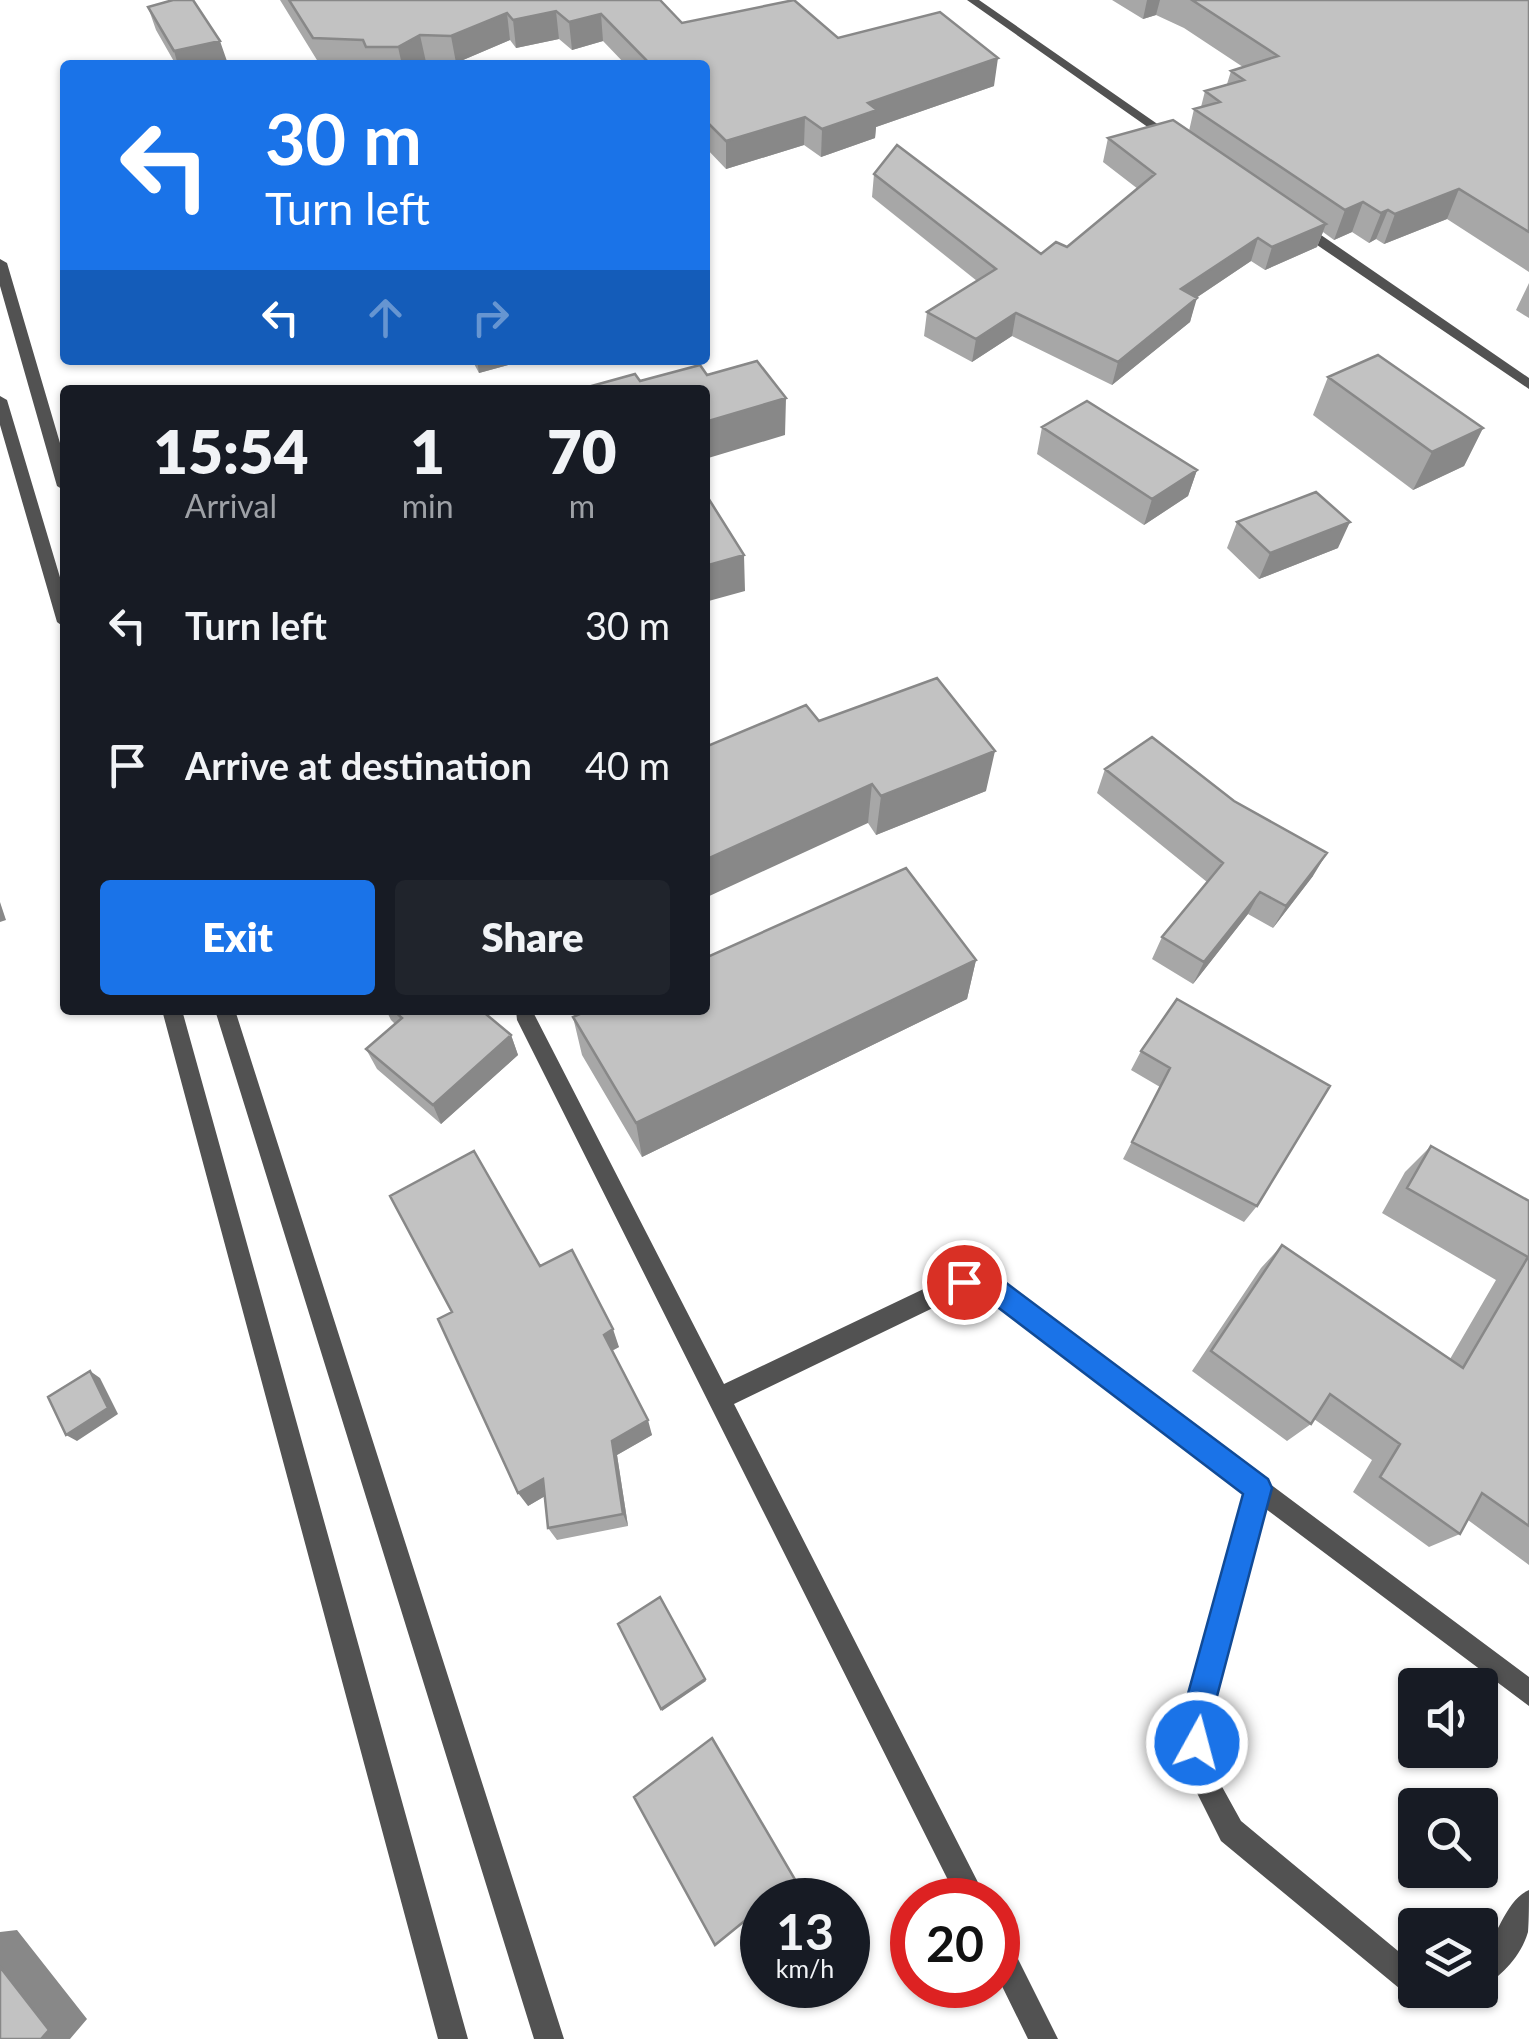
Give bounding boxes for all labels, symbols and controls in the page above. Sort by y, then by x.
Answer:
text: 30 m [265,96,422,180]
icon: left [100,100,230,230]
text: Turn left [265,181,430,235]
icon: left [253,290,308,345]
icon: ahead [358,290,413,345]
icon: right [463,290,518,345]
text: 15:54 [153,415,308,487]
text: 1 [410,415,445,487]
text: 70 [547,415,617,487]
text: Arrival [185,486,277,525]
text: min [402,486,454,525]
text: m [569,486,595,525]
icon: left [100,598,155,653]
text: Turn left [185,602,327,648]
text: 30 m [585,602,670,648]
icon: arrive [100,738,155,793]
text: Arrive at destination [185,742,532,788]
text: 40 m [585,742,670,788]
button: Exit [100,880,375,995]
button: Share [395,880,670,995]
pin [922,1240,1007,1325]
icon: arrive [937,1255,992,1310]
map controls [1398,1668,1498,2008]
button: sound [1398,1668,1498,1768]
position arrow [1145,1691,1249,1795]
button: search [1398,1788,1498,1888]
speed limit sign: 20 [890,1878,1020,2008]
text: 13 [776,1901,834,1961]
button: layers [1398,1908,1498,2008]
text: km/h [776,1953,834,1983]

